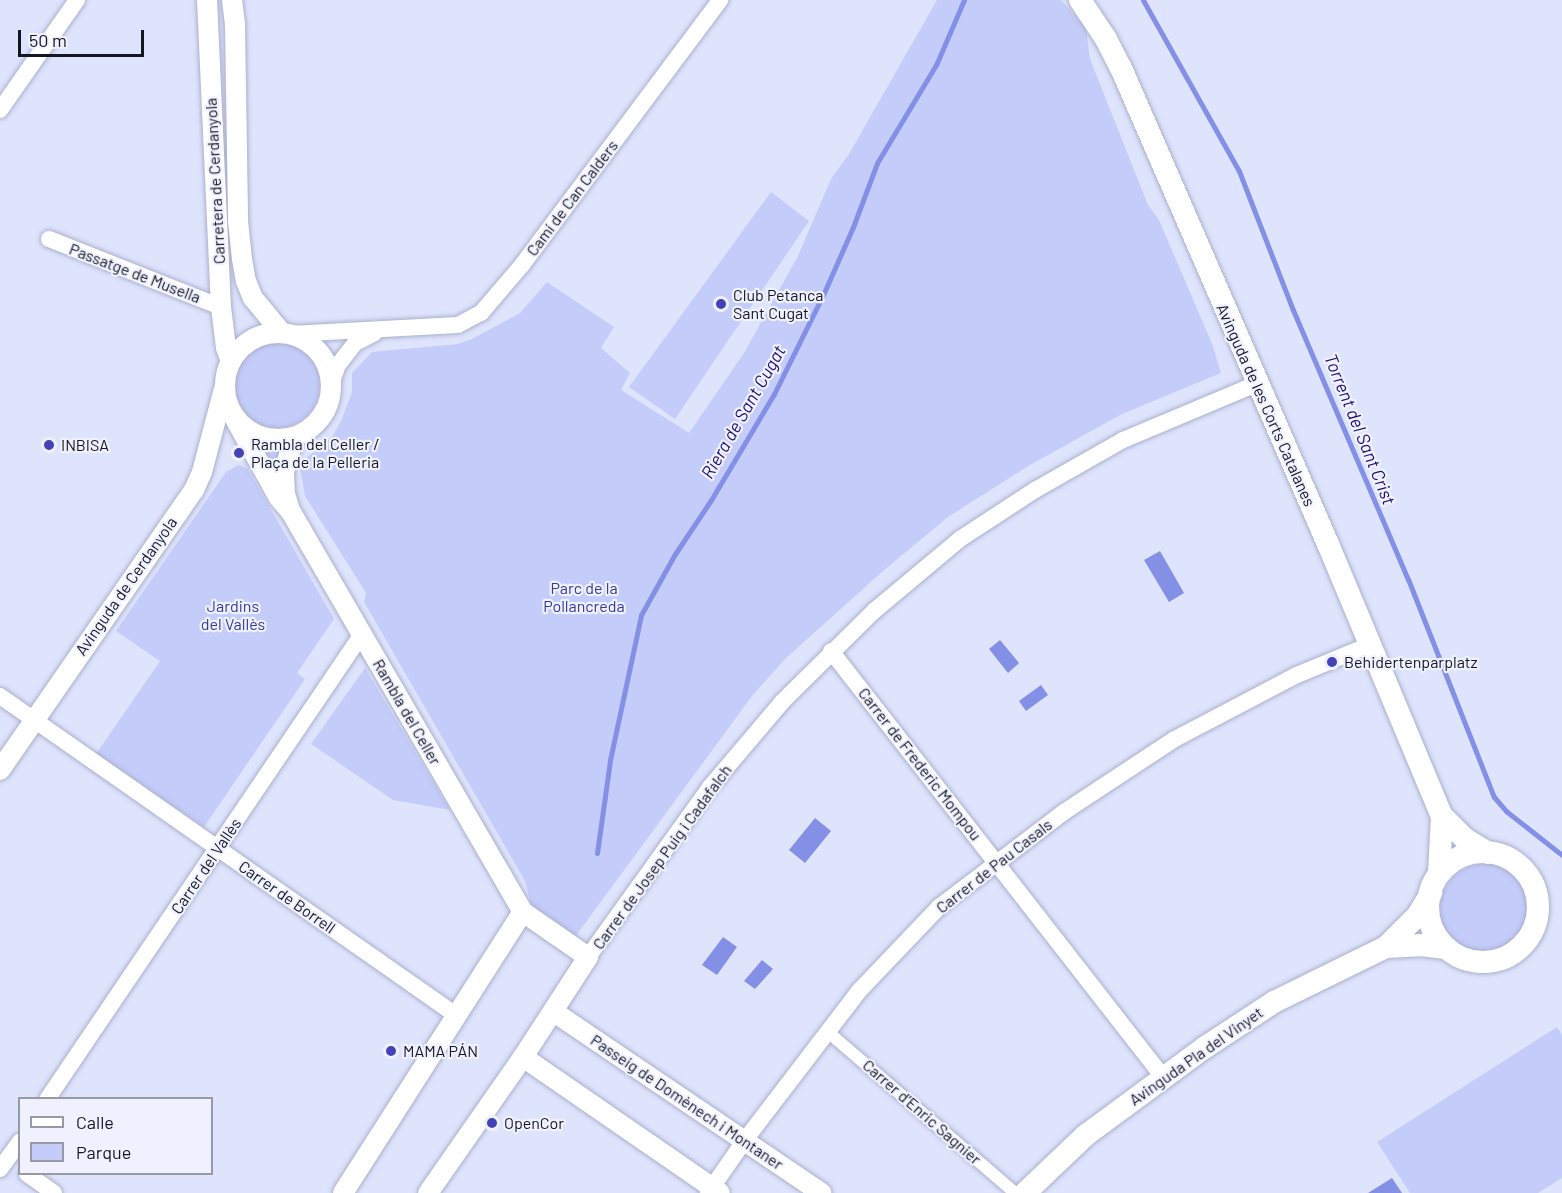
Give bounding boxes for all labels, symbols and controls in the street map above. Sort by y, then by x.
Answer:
scale bar [21,18,147,56]
text: 50 m [29,29,67,51]
street label: Carretera de Cerdanyola [201,97,229,265]
street label: Camí de Can Calders [522,136,622,260]
street label: Passatge de Musella [67,239,203,307]
place label: Club Petanca Sant Cugat [733,285,824,323]
marker: Club Petanca Sant Cugat [714,297,728,311]
street label: Avinguda de les Corts Catalanes [1213,301,1319,509]
water label: Riera de Sant Cugat [696,342,790,482]
water label: Torrent del Sant Crist [1320,350,1400,508]
place label: Rambla del Celler / Plaça de la Pelleria [251,434,380,472]
place label: INBISA [61,435,109,455]
marker: INBISA [42,438,56,452]
marker: Rambla del Celler / Plaça de la Pelleria [232,446,246,460]
street label: Avinguda de Cerdanyola [71,513,181,659]
park label: Parc de la Pollancreda [543,578,625,616]
park label: Jardins del Vallès [201,596,265,634]
place label: Behidertenparplatz [1344,652,1478,672]
marker: Behidertenparplatz [1325,655,1339,669]
street label: Rambla del Celler [369,656,445,768]
street label: Carrer de Frederic Mompou [854,684,986,844]
street label: Carrer de Josep Puig i Cadafalch [589,761,735,953]
street label: Carrer del Vallès [167,814,245,918]
street label: Carrer de Pau Casals [932,815,1056,917]
street label: Carrer de Borrell [235,857,339,937]
street label: Avinguda Pla del Vinyet [1125,1003,1267,1109]
street label: Passeig de Domènech i Montaner [587,1030,787,1174]
place label: MAMA PÁN [403,1041,478,1061]
marker: MAMA PÁN [384,1044,398,1058]
street label: Carrer d'Enric Sagnier [859,1055,985,1169]
legend [18,1097,213,1175]
text: Calle [76,1111,114,1133]
place label: OpenCor [504,1113,564,1133]
marker: OpenCor [485,1116,499,1130]
text: Parque [76,1141,131,1163]

